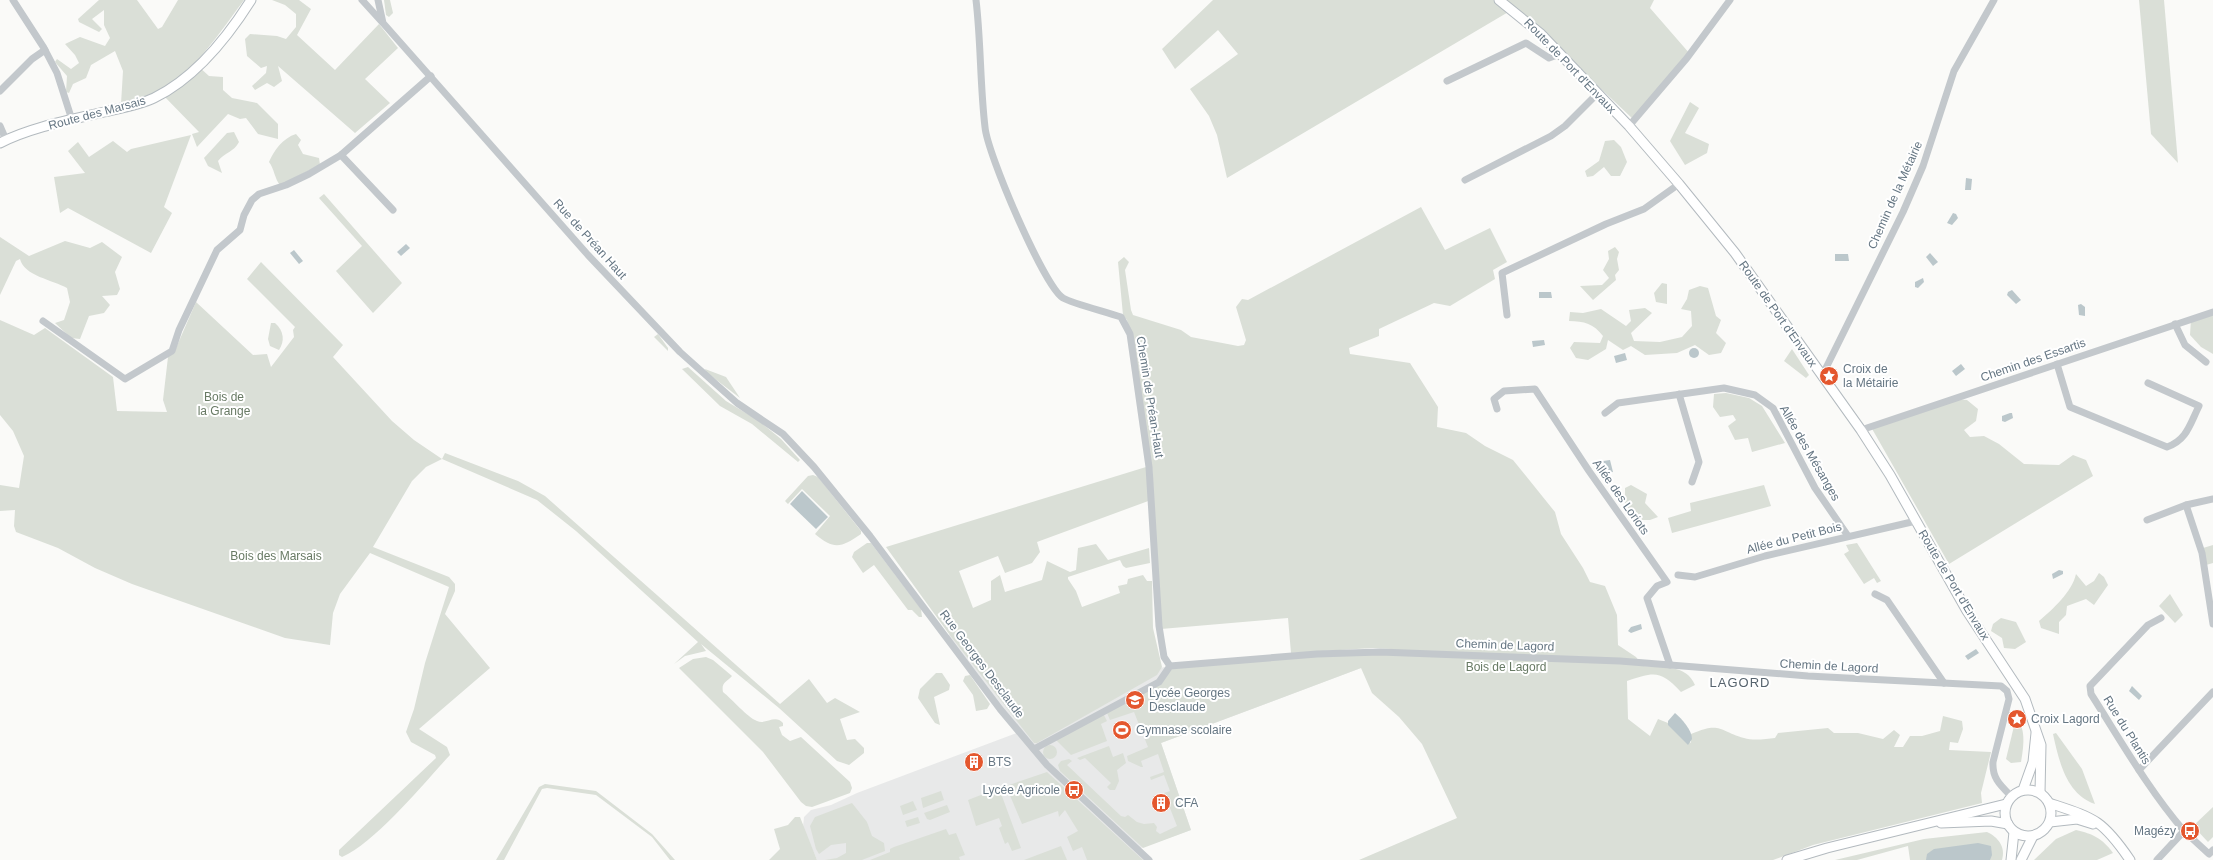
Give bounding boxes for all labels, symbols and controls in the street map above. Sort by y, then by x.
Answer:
street label: Route de Port d'Envaux [1521,16,1619,116]
street label: Route des Marsais [47,93,147,133]
street label: Chemin de la Métairie [1865,139,1925,251]
street label: Rue de Préan Haut [550,196,630,282]
street label: Route de Port d'Envaux [1736,258,1820,370]
street label: Chemin de Préan-Haut [1133,335,1167,459]
street label: Chemin des Essartis [1979,335,2087,385]
place label: Croix de la Métairie [1843,362,1899,390]
place icon: Croix de la Métairie [1818,365,1840,387]
park label: Bois de la Grange [198,390,251,418]
street label: Allée des Mésanges [1777,403,1843,503]
street label: Allée des Loriots [1590,457,1652,537]
street label: Allée du Petit Bois [1745,519,1843,557]
street label: Route de Port d'Envaux [1915,527,1993,643]
park label: Bois des Marsais [230,549,322,563]
street label: Rue Georges Desclaude [937,607,1027,721]
street label: Chemin de Lagord [1455,636,1555,654]
street label: Chemin de Lagord [1779,656,1879,676]
park label: Bois de Lagord [1466,660,1546,674]
district label: LAGORD [1710,675,1770,690]
place label: Lycée Georges Desclaude [1149,686,1230,714]
school or university icon: Lycée Georges Desclaude [1124,689,1146,711]
street label: Rue du Plantis [2100,693,2154,767]
place icon: Croix Lagord [2006,708,2028,730]
place label: Croix Lagord [2031,712,2100,726]
sports icon: Gymnase scolaire [1111,719,1133,741]
place label: Gymnase scolaire [1136,723,1232,737]
building icon: BTS [963,751,985,773]
place label: BTS [988,755,1011,769]
bus stop icon: Lycée Agricole [1063,779,1085,801]
place label: Lycée Agricole [982,783,1060,797]
building icon: CFA [1150,792,1172,814]
place label: CFA [1175,796,1198,810]
bus stop icon: Magézy [2179,820,2201,842]
place label: Magézy [2134,824,2176,838]

